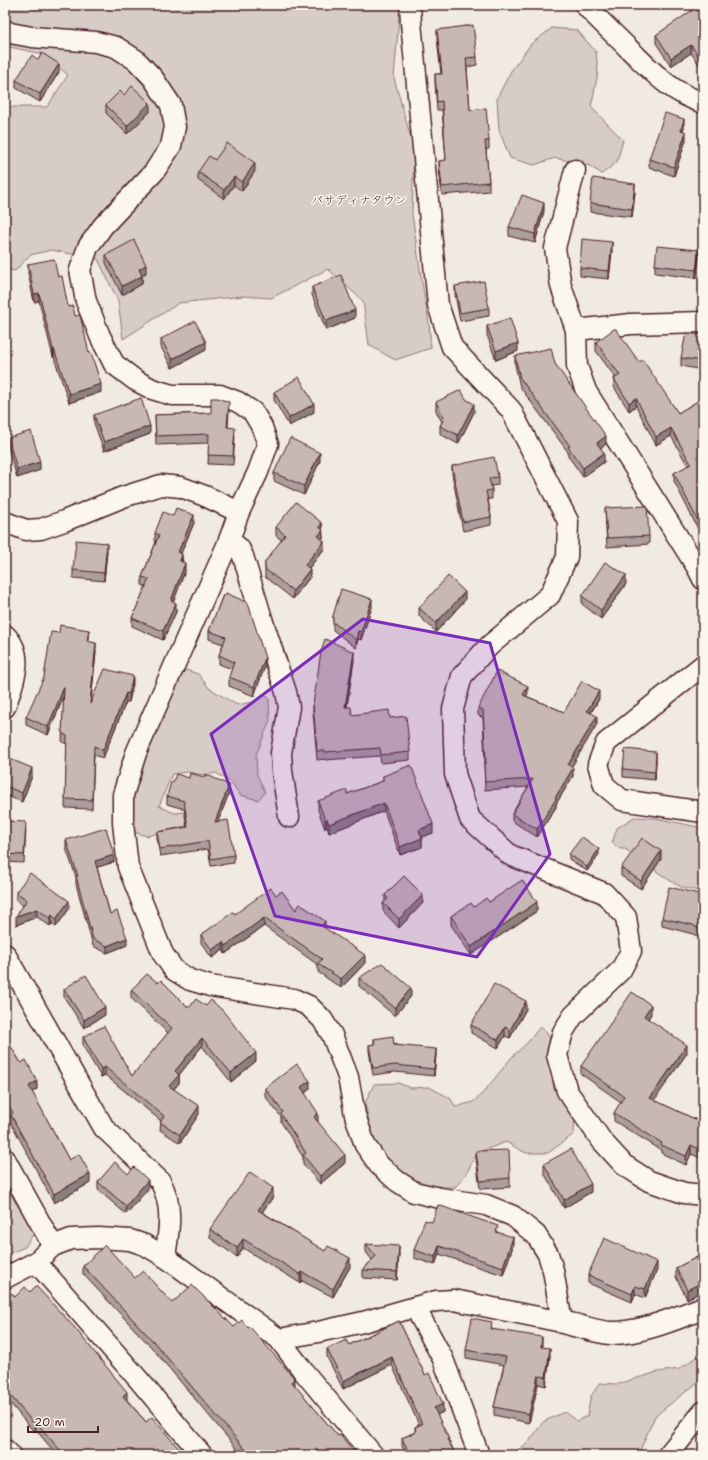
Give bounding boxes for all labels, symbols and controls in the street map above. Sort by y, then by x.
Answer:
district label: パサディナタウン [311,192,407,208]
scale bar [28,1408,98,1434]
text: 20 m [34,1414,65,1430]

